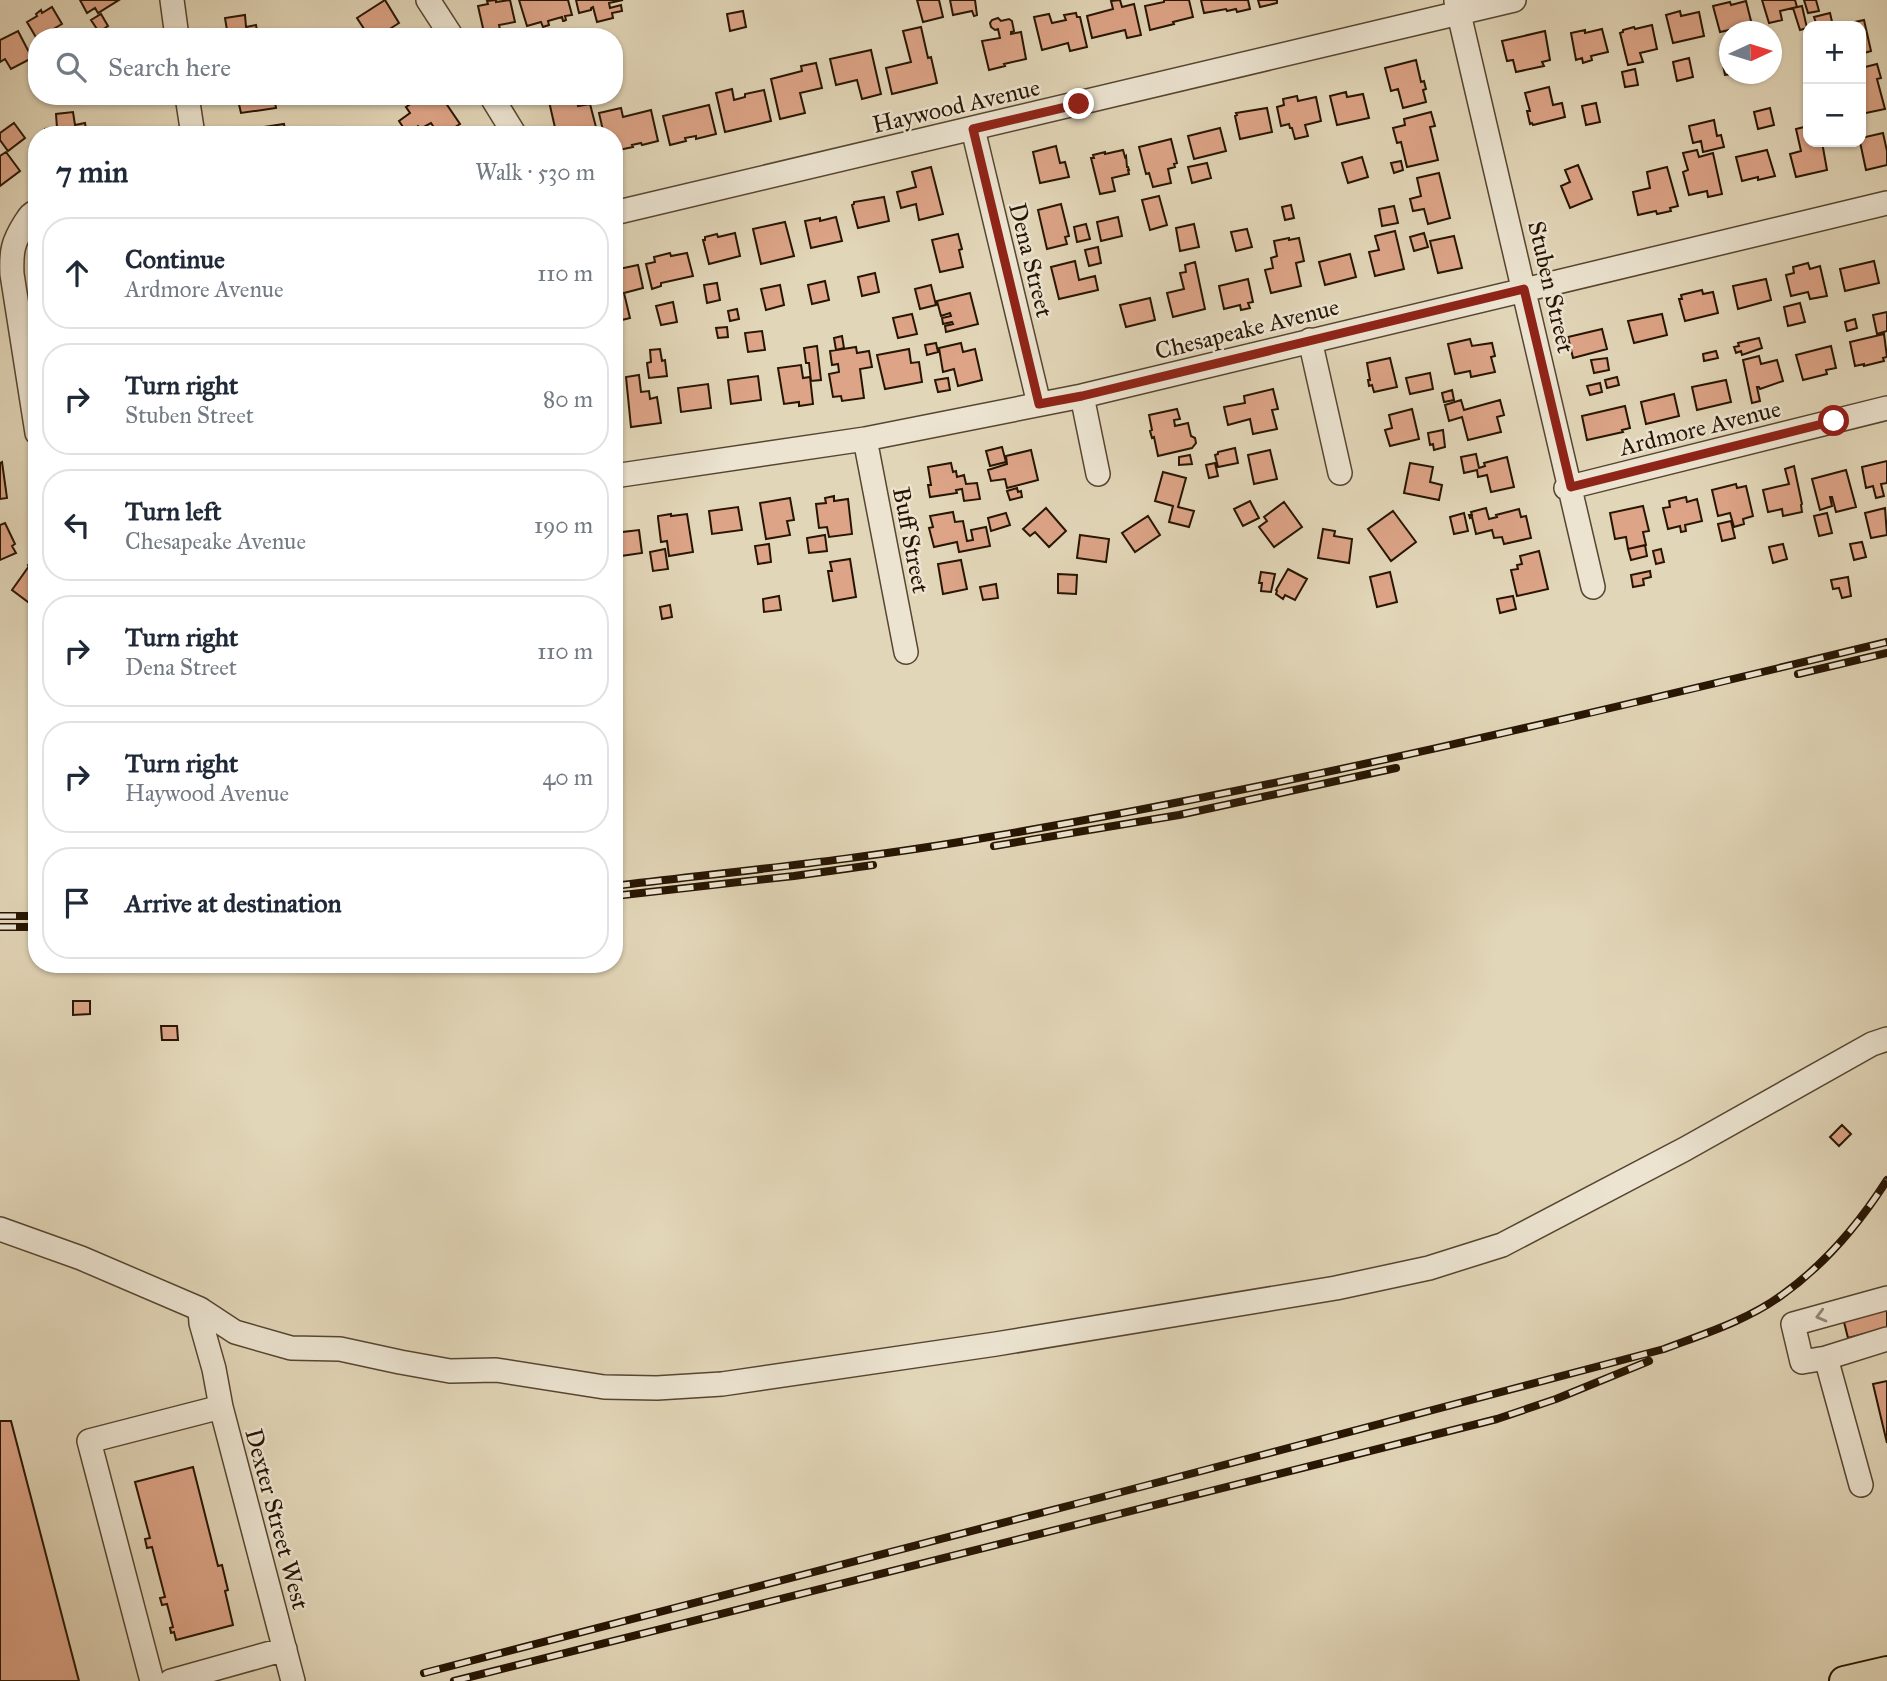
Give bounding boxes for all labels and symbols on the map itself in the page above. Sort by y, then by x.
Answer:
north arrow [1719,21,1782,84]
street label: Haywood Avenue [869,72,1043,140]
route end [1063,88,1094,119]
street label: Dena Street [1002,200,1060,321]
street label: Stuben Street [1521,218,1581,356]
street label: Chesapeake Avenue [1152,292,1342,366]
street label: Ardmore Avenue [1615,393,1784,463]
route start [1818,405,1849,436]
street label: Buff Street [886,484,936,596]
one-way arrow [1815,1308,1827,1322]
street label: Dexter Street West [238,1425,316,1613]

